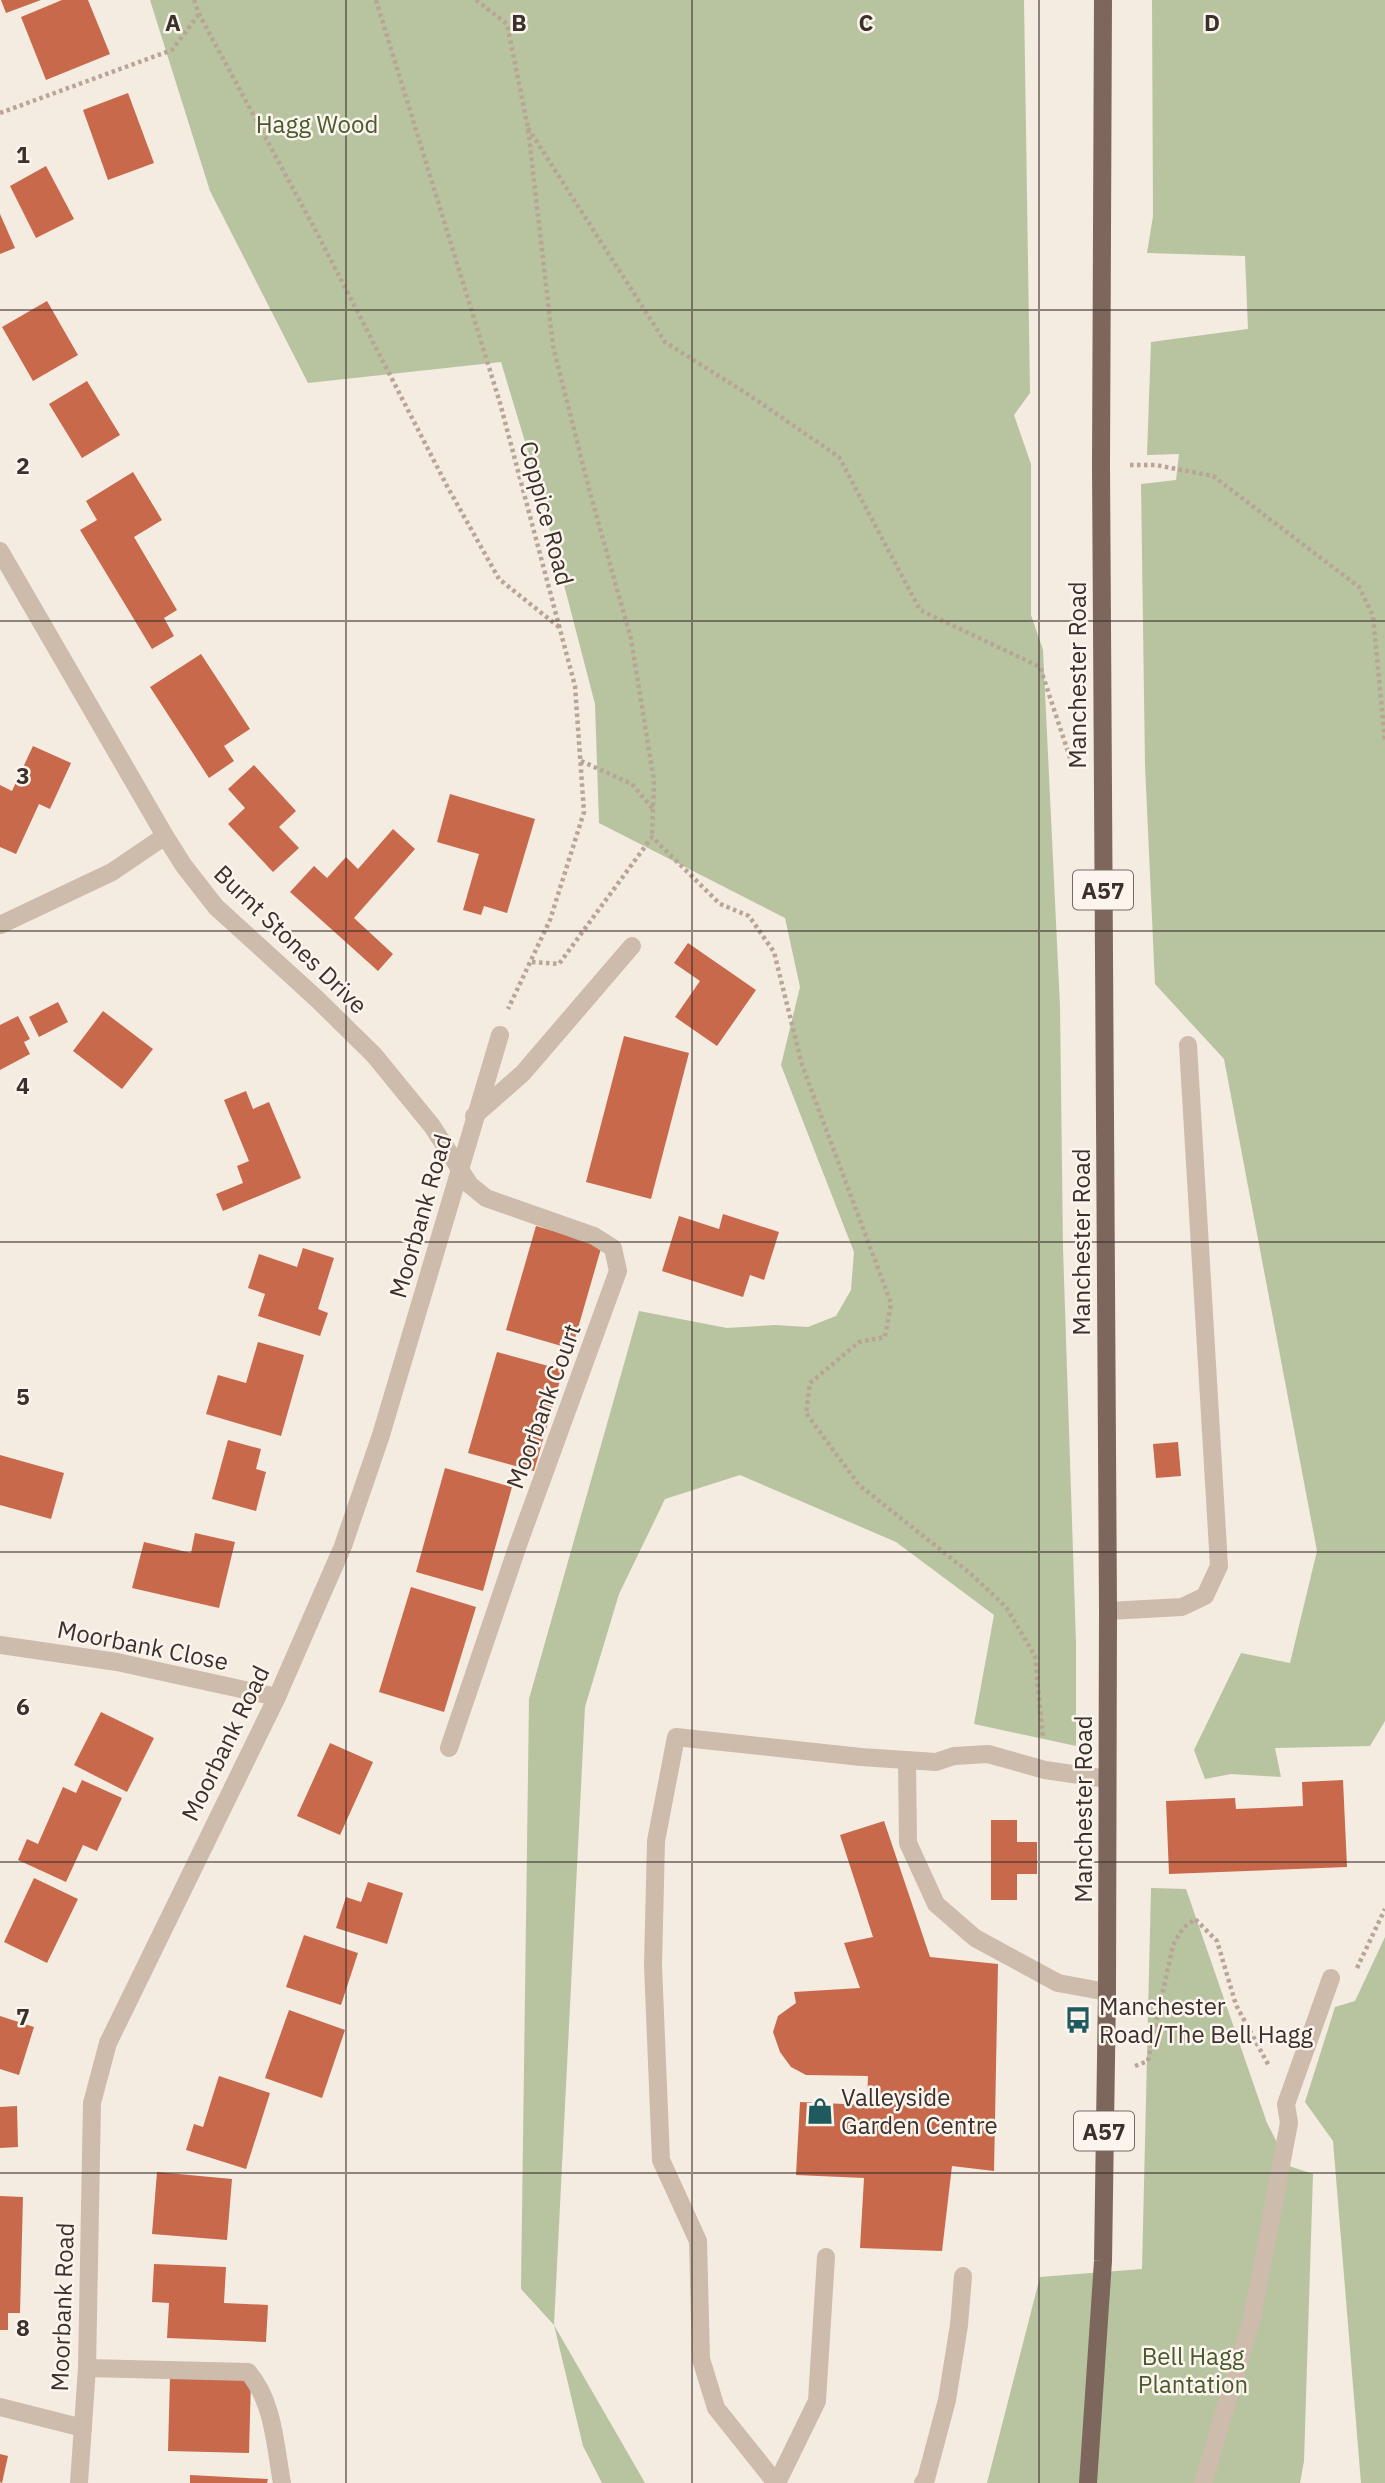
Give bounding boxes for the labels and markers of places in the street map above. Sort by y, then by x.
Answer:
place label: Manchester Road/The Bell Hagg [1099,1990,1313,2050]
bus stop icon: Manchester Road/The Bell Hagg [1063,2005,1093,2035]
place label: Valleyside Garden Centre [841,2081,998,2141]
shop icon: Valleyside Garden Centre [805,2096,835,2126]

